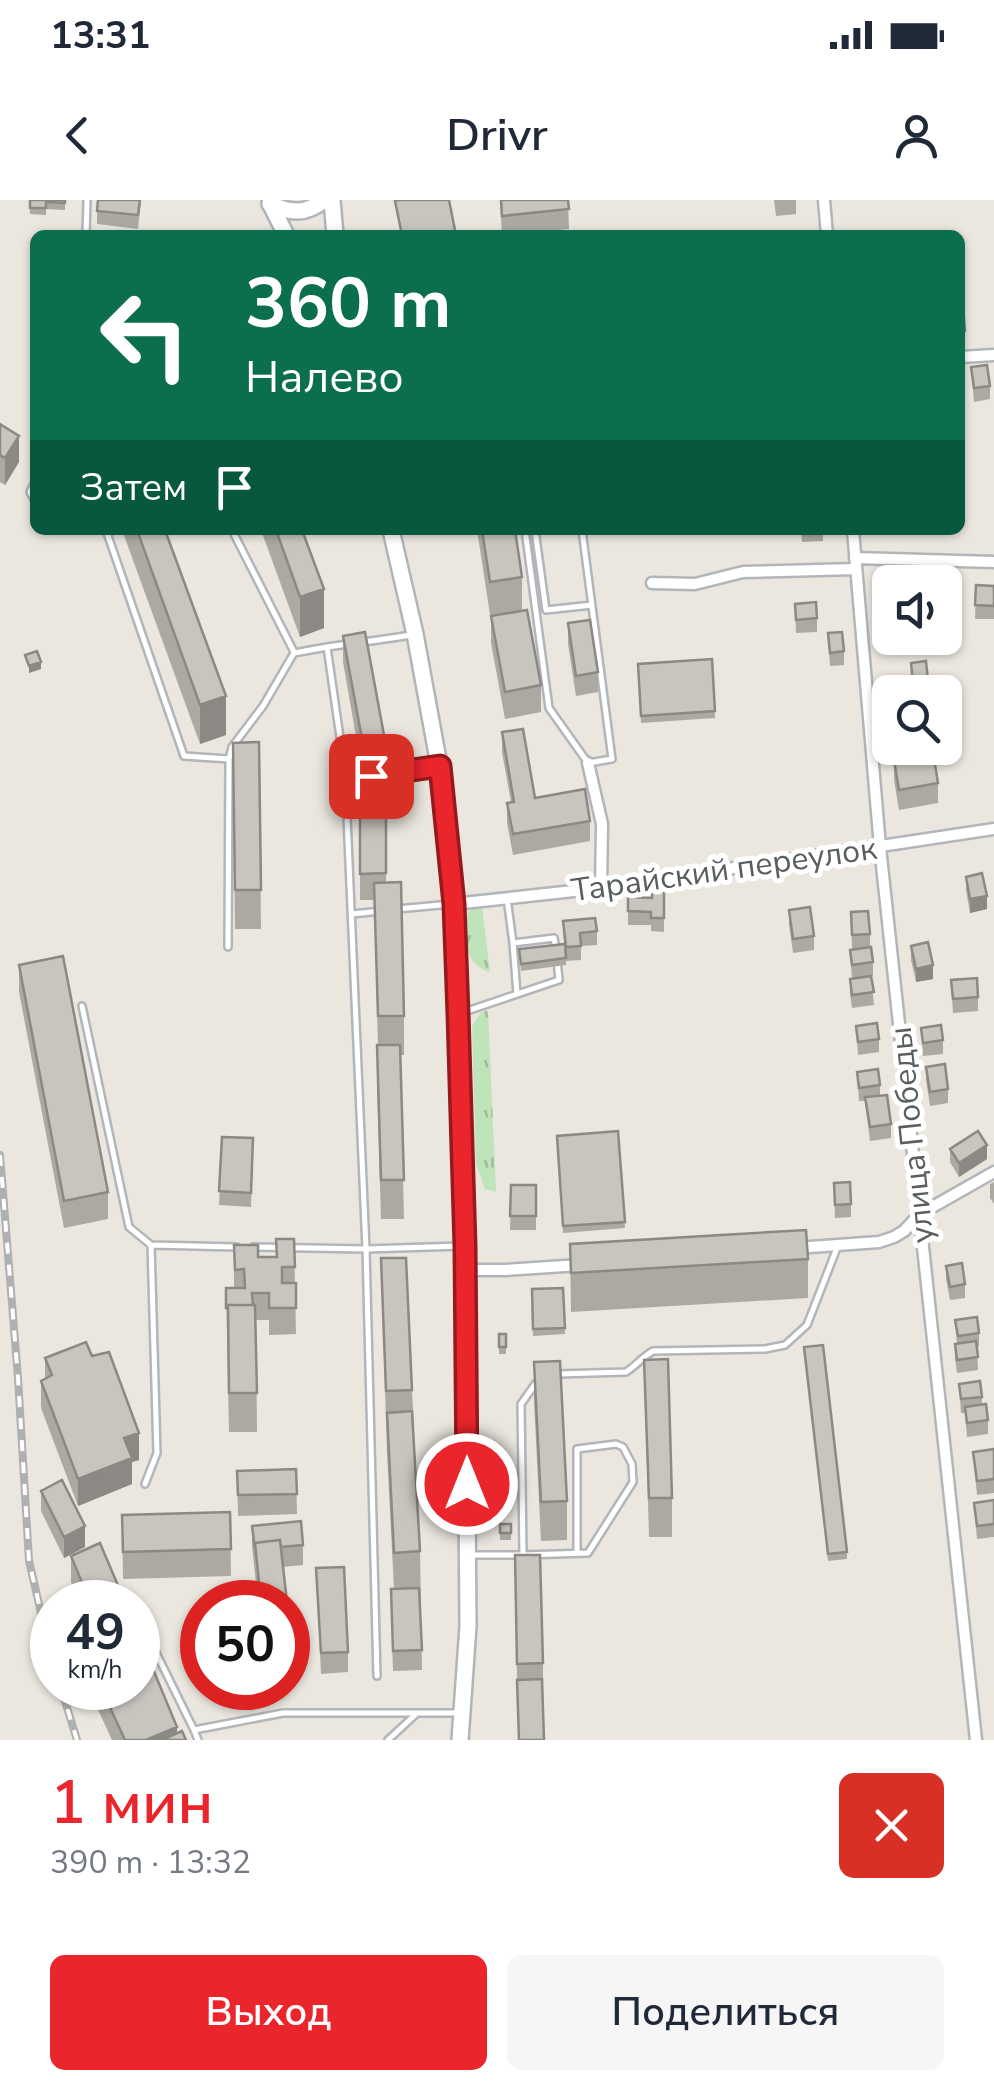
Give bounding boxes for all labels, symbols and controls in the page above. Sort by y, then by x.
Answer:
text: 13:31 [50,10,151,61]
text: Drivr [446,105,548,166]
icon: back [50,108,105,163]
icon: person [889,108,944,163]
text: 360 m [245,256,451,352]
icon: left [80,270,210,400]
text: Налево [245,347,404,408]
icon: arrive [207,460,262,515]
text: Затем [80,462,187,513]
map controls [872,565,962,765]
button: sound [872,565,962,655]
button: search [872,675,962,765]
pin [329,734,414,819]
icon: arrive [344,749,399,804]
street label: Тарайский переулок [569,827,880,912]
street label: улица Победы [879,1025,944,1245]
position arrow [415,1432,519,1536]
speed limit sign: 50 [180,1580,310,1710]
text: 49 [65,1598,125,1667]
text: km/h [67,1653,123,1687]
text: 1 мин [50,1762,213,1844]
button: close [839,1773,944,1878]
text: 390 m · 13:32 [50,1841,251,1884]
button: Выход [50,1955,487,2070]
button: Поделиться [507,1955,944,2070]

